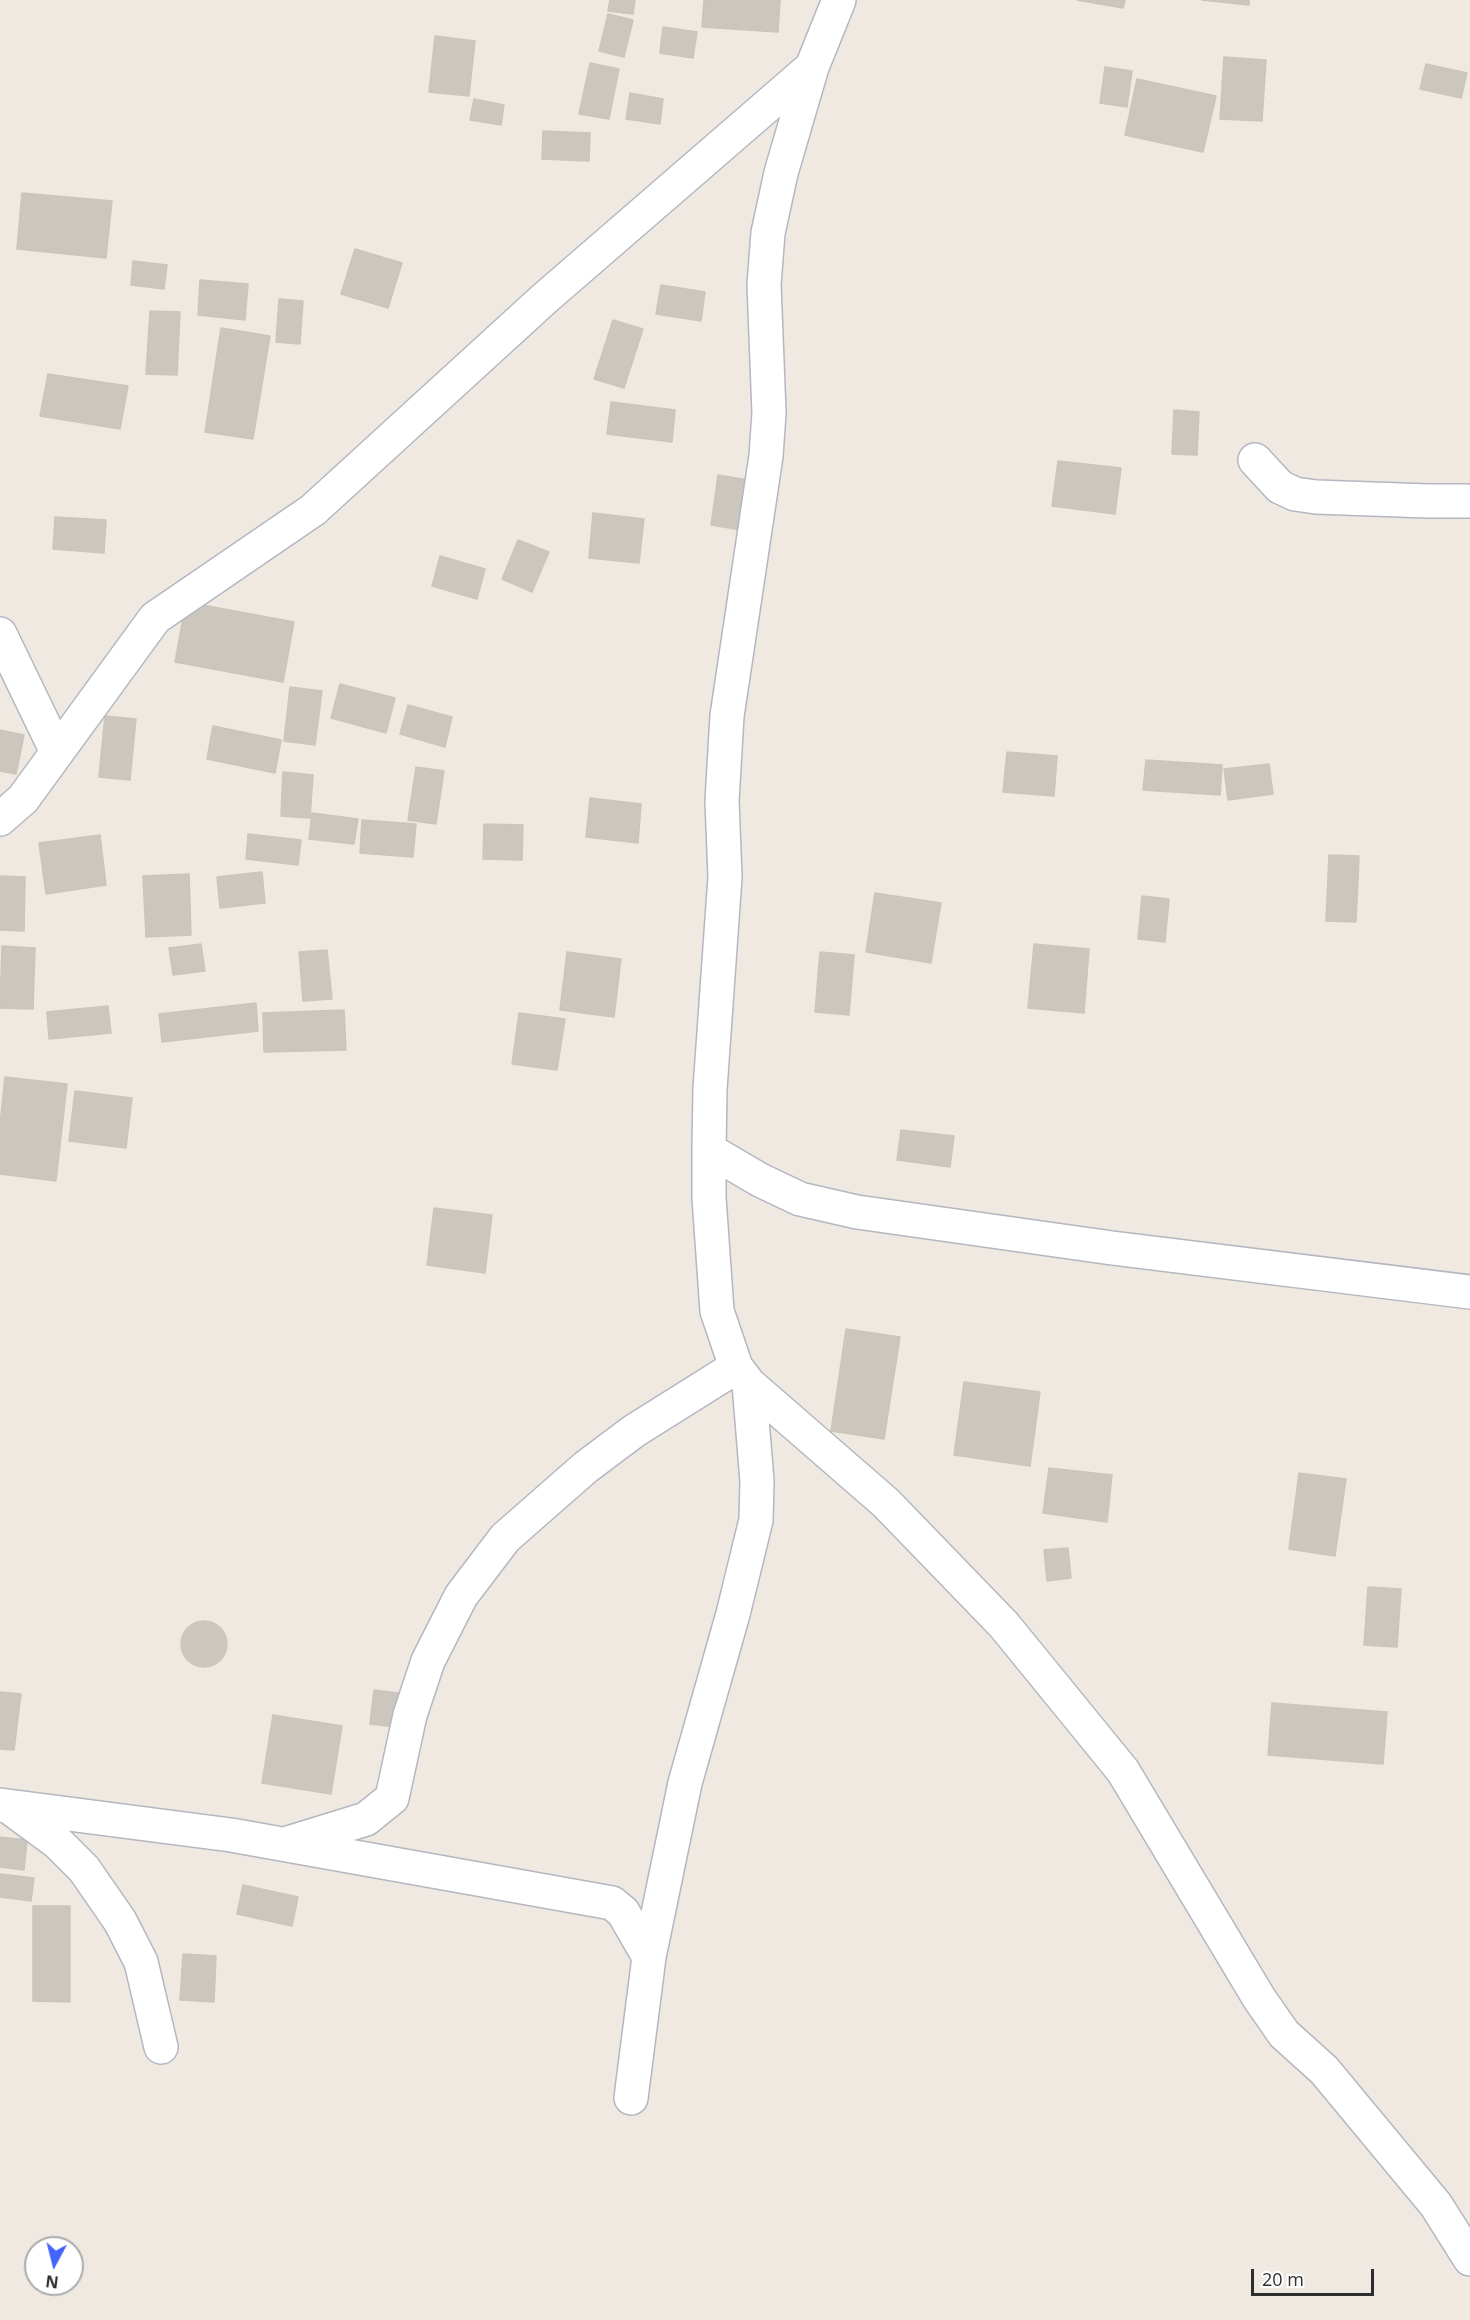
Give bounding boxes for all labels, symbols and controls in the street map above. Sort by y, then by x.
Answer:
north arrow [24,2236,84,2296]
scale bar [1254,2257,1377,2295]
text: 20 m [1262,2267,1304,2291]
text: N [44,2270,60,2294]

